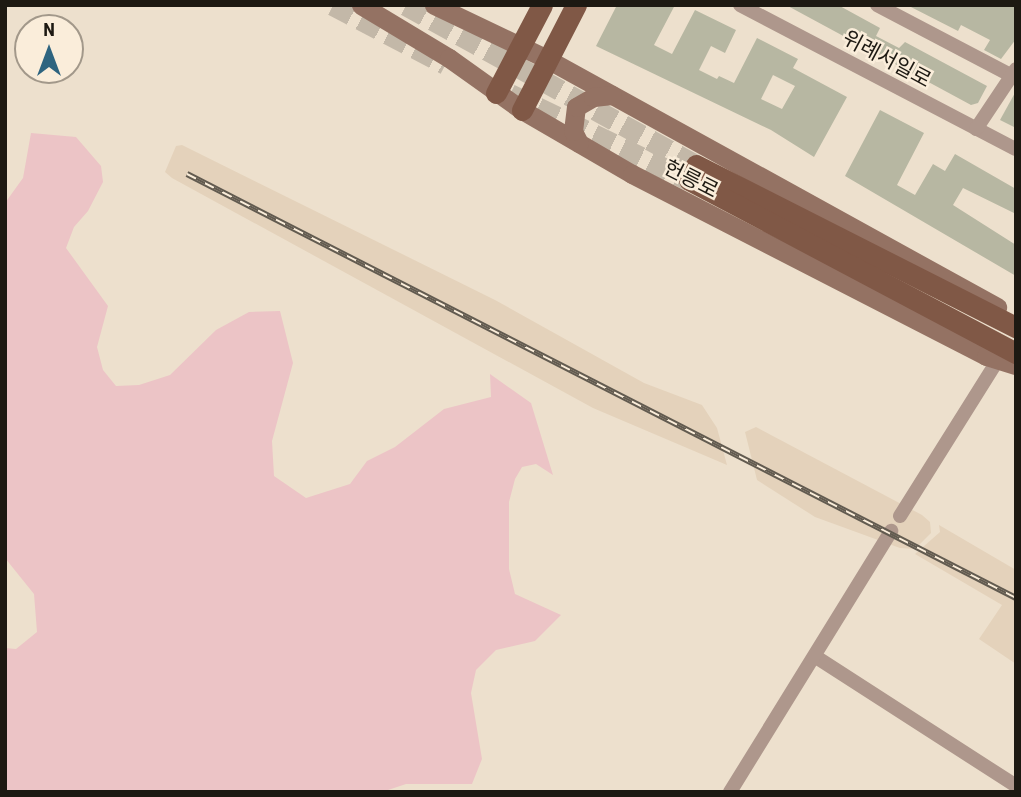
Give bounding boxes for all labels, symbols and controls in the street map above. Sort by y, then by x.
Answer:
north arrow [14,14,84,84]
text: N [43,18,55,41]
street label: 위례서일로 [838,25,936,93]
street label: 헌릉로 [659,155,723,203]

